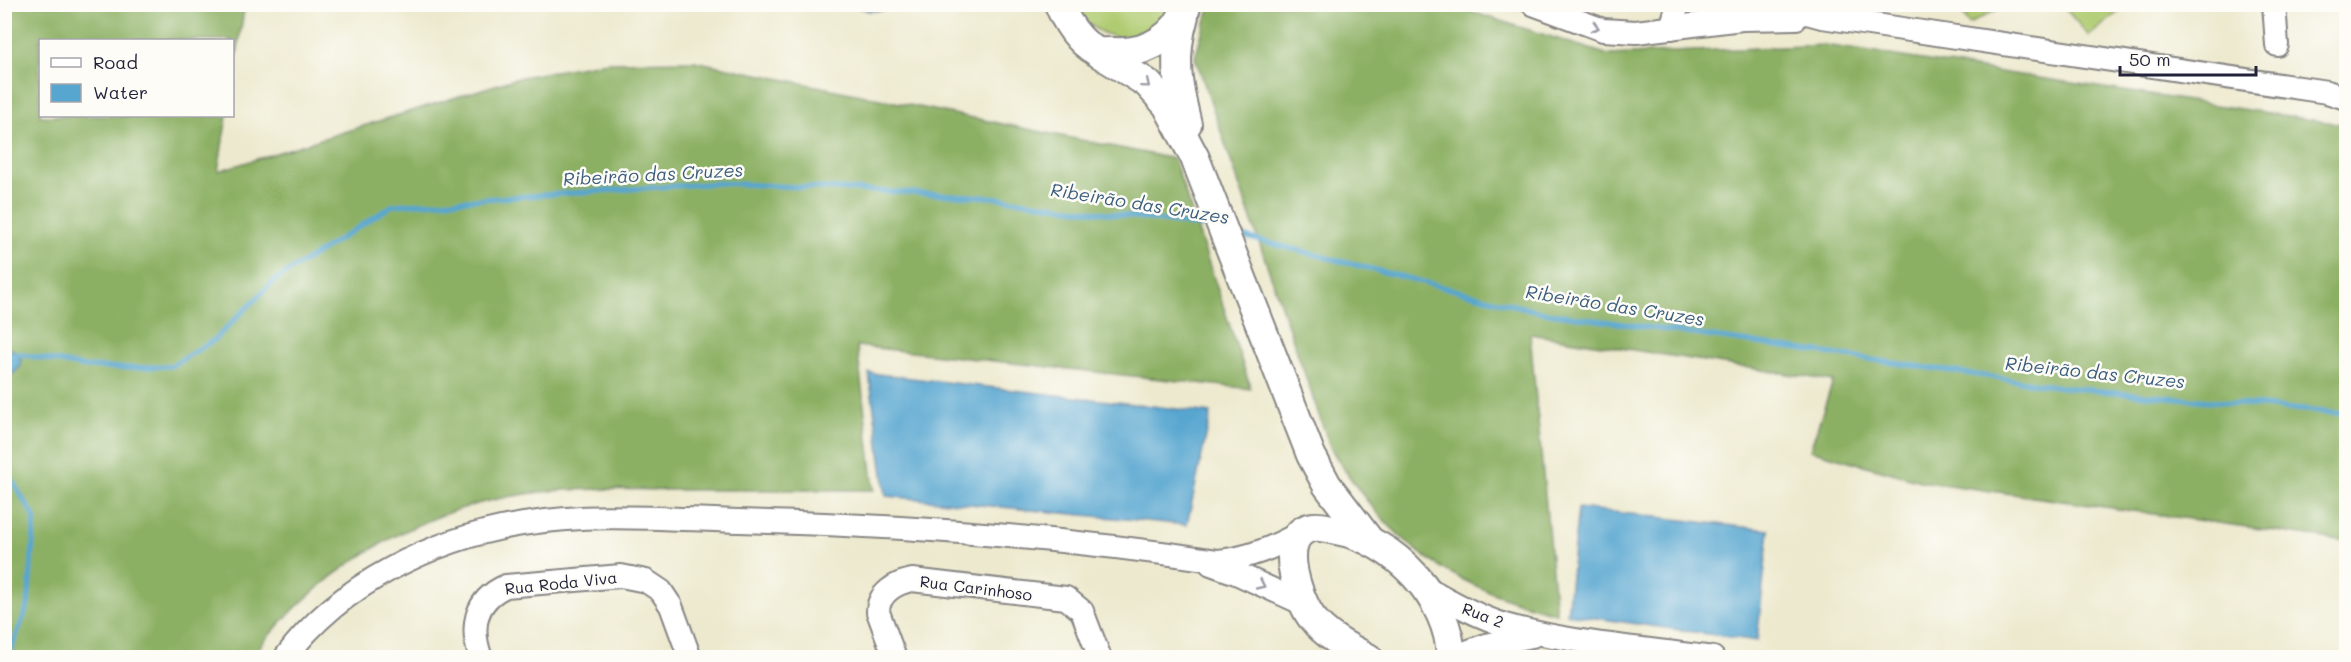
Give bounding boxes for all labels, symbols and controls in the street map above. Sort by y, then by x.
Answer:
one-way arrow [1589,20,1600,32]
legend [39,39,234,117]
scale bar [2120,39,2256,77]
text: 50 m [2129,47,2171,71]
text: Road [93,50,138,74]
one-way arrow [1139,76,1150,87]
text: Water [93,80,148,104]
water label: Ribeirão das Cruzes [562,157,744,191]
water label: Ribeirão das Cruzes [1049,177,1231,229]
water label: Ribeirão das Cruzes [1524,279,1706,331]
water label: Ribeirão das Cruzes [2004,351,2186,393]
street label: Rua Roda Viva [504,566,618,599]
street label: Rua Carinhoso [919,570,1033,605]
one-way arrow [1255,577,1266,589]
street label: Rua 2 [1459,597,1507,632]

